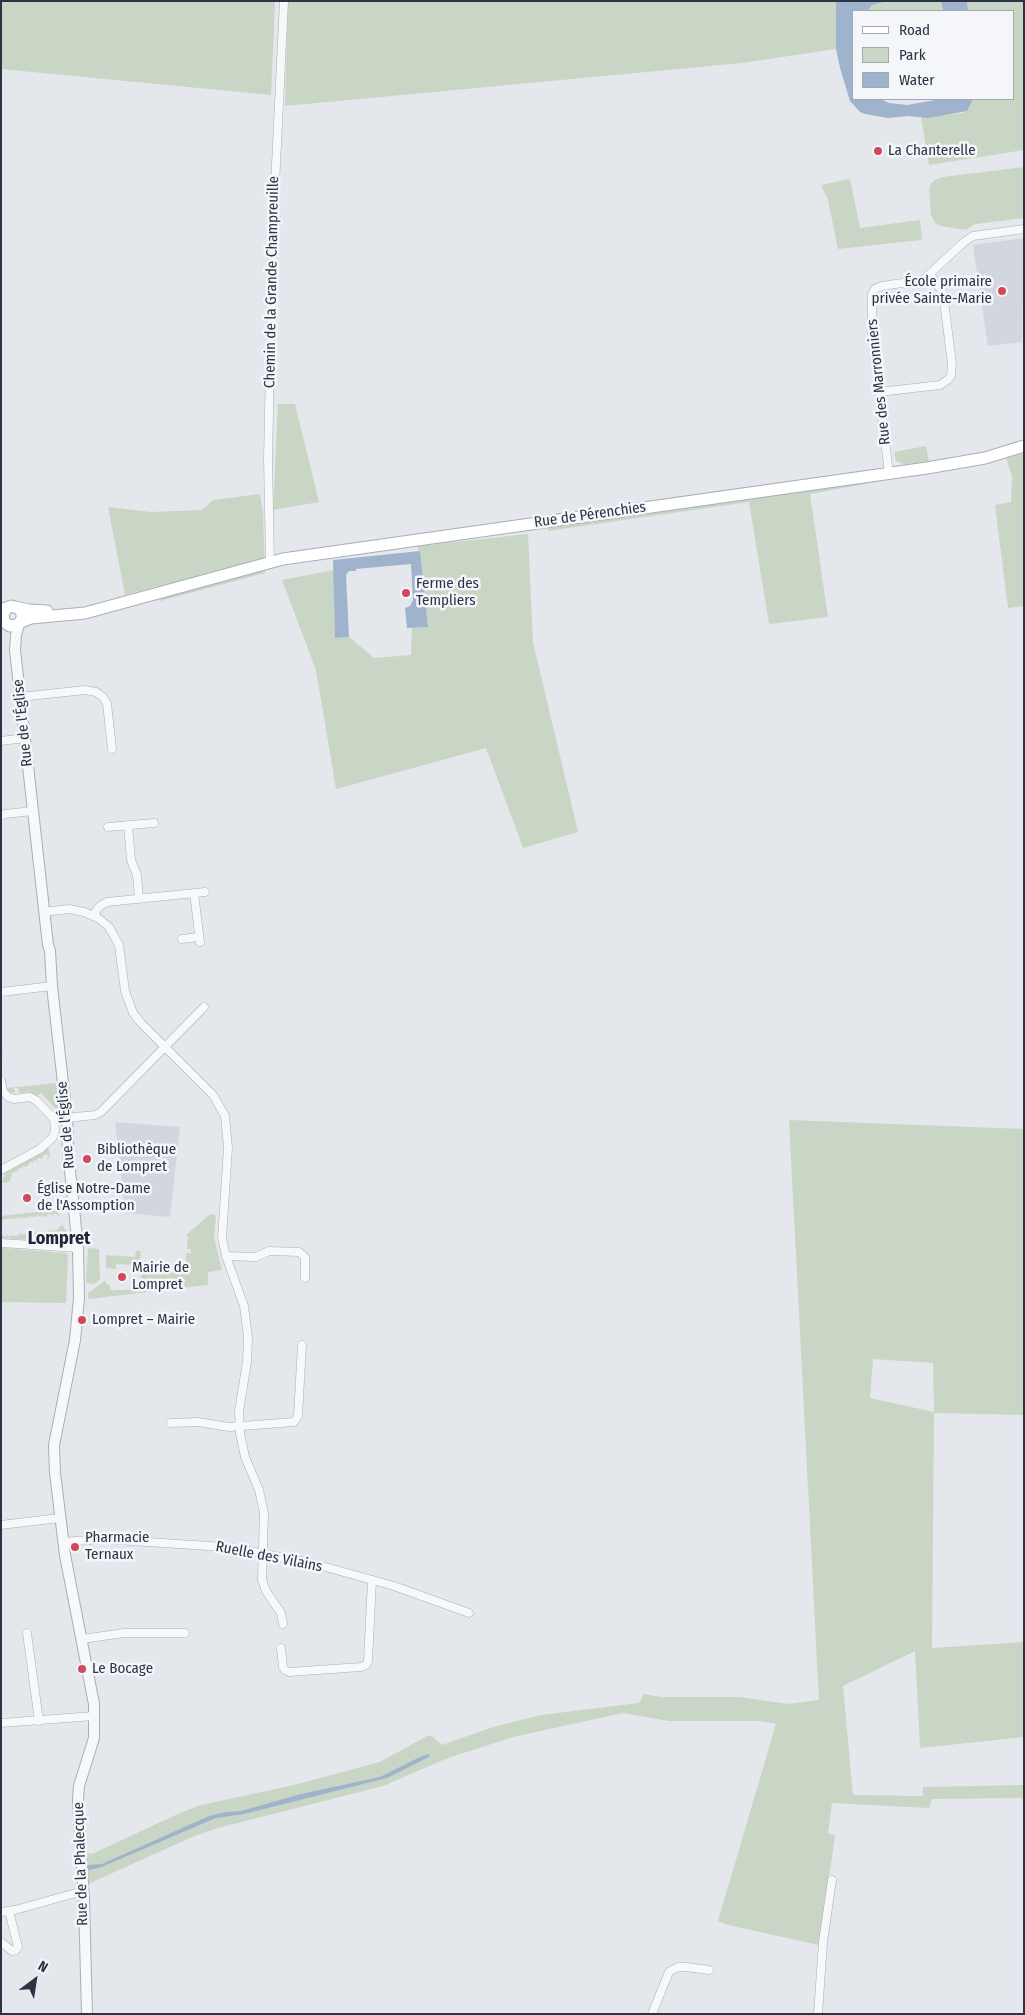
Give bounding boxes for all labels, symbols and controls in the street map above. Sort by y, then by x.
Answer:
legend [852,10,1015,100]
text: Road [899,21,930,39]
text: Park [899,46,926,64]
text: Water [899,71,934,89]
place label: La Chanterelle [888,142,976,160]
marker: La Chanterelle [872,145,884,157]
street label: Chemin de la Grande Champreuille [261,176,283,388]
place label: École primaire privée Sainte-Marie [872,273,992,308]
marker: École primaire privée Sainte-Marie [996,285,1008,297]
street label: Rue des Marronniers [863,318,895,446]
street label: Rue de Pérenchies [533,498,647,532]
place label: Ferme des Templiers [416,575,479,610]
marker: Ferme des Templiers [400,587,412,599]
street label: Rue de l'Église [9,678,37,768]
street label: Rue de l'Église [53,1080,79,1170]
place label: Bibliothèque de Lompret [97,1141,176,1176]
marker: Bibliothèque de Lompret [81,1153,93,1165]
place label: Église Notre-Dame de l'Assomption [37,1180,150,1215]
marker: Église Notre-Dame de l'Assomption [21,1192,33,1204]
district label: Lompret [28,1228,90,1250]
place label: Mairie de Lompret [132,1259,189,1294]
marker: Mairie de Lompret [116,1271,128,1283]
place label: Lompret – Mairie [92,1311,195,1329]
marker: Lompret – Mairie [76,1314,88,1326]
place label: Pharmacie Ternaux [85,1529,150,1564]
street label: Ruelle des Vilains [214,1538,324,1576]
marker: Pharmacie Ternaux [69,1541,81,1553]
place label: Le Bocage [92,1660,153,1678]
marker: Le Bocage [76,1663,88,1675]
street label: Rue de la Phalecque [70,1802,92,1926]
north arrow [10,1955,60,2005]
text: N [35,1957,51,1976]

